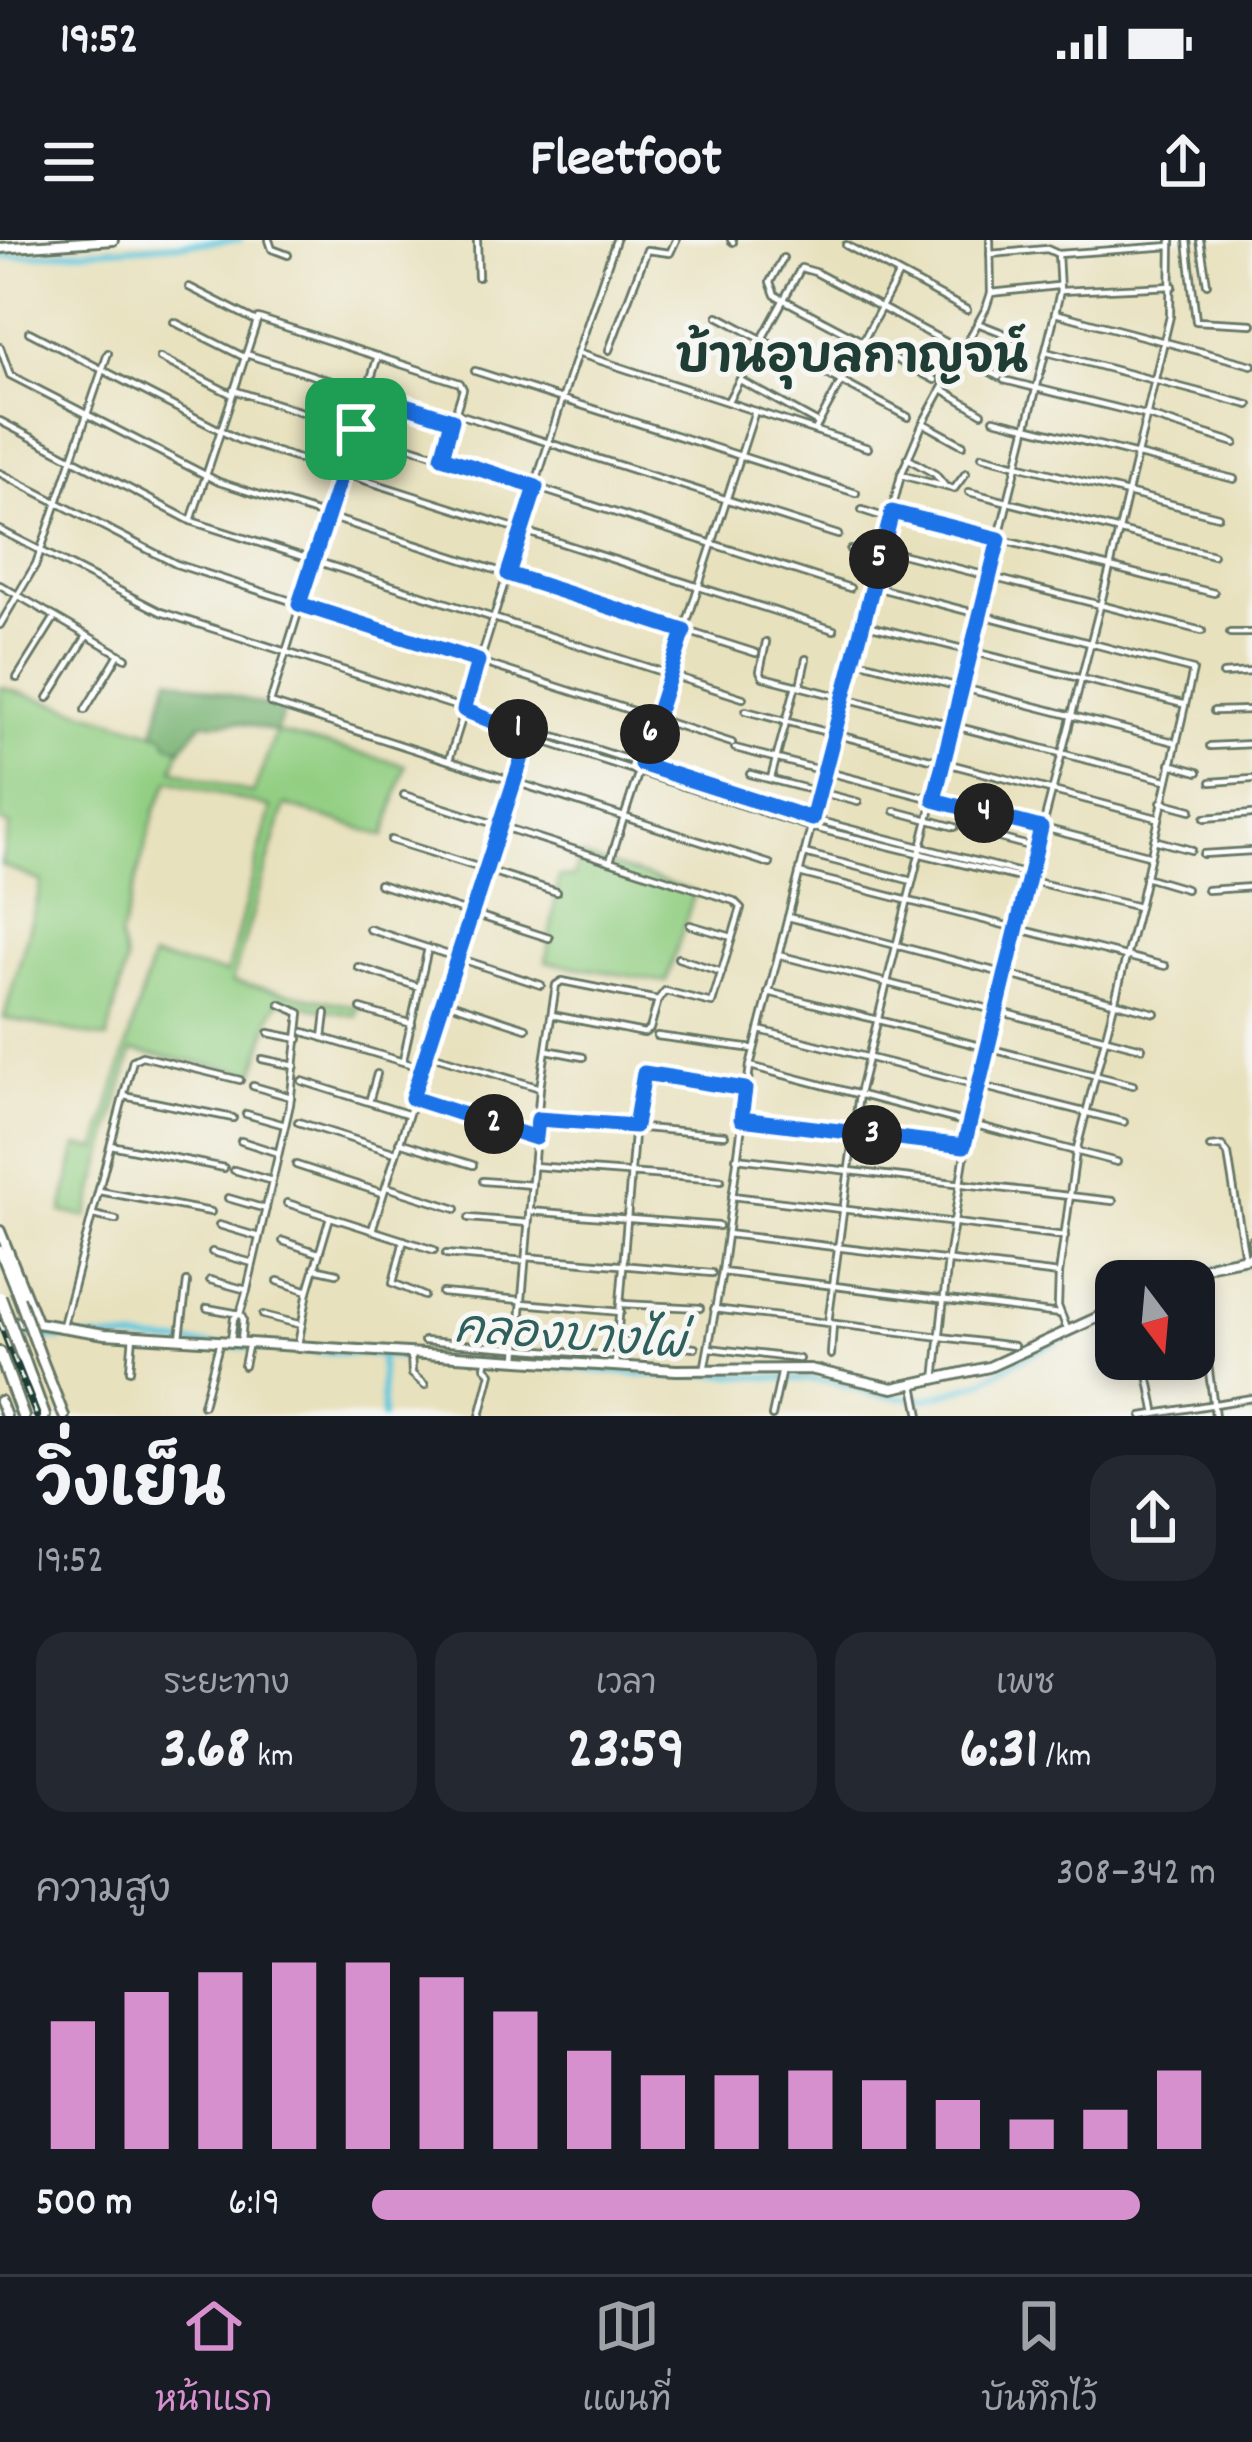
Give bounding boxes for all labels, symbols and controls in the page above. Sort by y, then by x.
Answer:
text: 19:52 [60,10,138,74]
text: Fleetfoot [530,124,722,201]
icon: menu [36,129,102,195]
icon: share [1150,129,1216,195]
district label: บ้านอุบลกาญจน์ [676,323,1028,396]
pin [305,378,407,480]
icon: arrive [323,396,389,462]
pin: 5 [849,529,909,589]
text: 5 [871,535,887,582]
pin: 1 [488,699,548,759]
pin: 6 [620,704,680,764]
text: 1 [514,705,522,752]
text: 6 [642,710,658,757]
pin: 4 [954,783,1014,843]
text: 4 [977,789,991,836]
pin: 2 [464,1094,524,1154]
text: 2 [487,1100,501,1147]
pin: 3 [842,1105,902,1165]
text: 3 [865,1111,879,1158]
north arrow [1095,1260,1215,1380]
map controls [1095,1260,1215,1380]
water label: คลองบางไผ่ [452,1296,695,1381]
text: วิ่งเย็น [36,1444,226,1538]
button: share [1090,1455,1216,1581]
text: 19:52 [36,1536,104,1591]
text: ระยะทาง [164,1663,290,1710]
text: เวลา [595,1663,657,1710]
text: เพซ [996,1663,1055,1710]
text: 3.68 [160,1710,250,1796]
text: 23:59 [567,1710,685,1796]
text: 6:31 [959,1710,1038,1796]
text: km [250,1735,294,1782]
text: /km [1038,1735,1091,1782]
text: 308–342 m [1056,1848,1216,1903]
text: ความสูง [36,1866,171,1921]
text: 500 m [36,2178,132,2233]
text: 6:19 [228,2178,280,2233]
tab: หน้าแรก [155,2293,273,2427]
tab: แผนที่ [582,2293,671,2427]
tab: บันทึกไว้ [981,2293,1097,2427]

